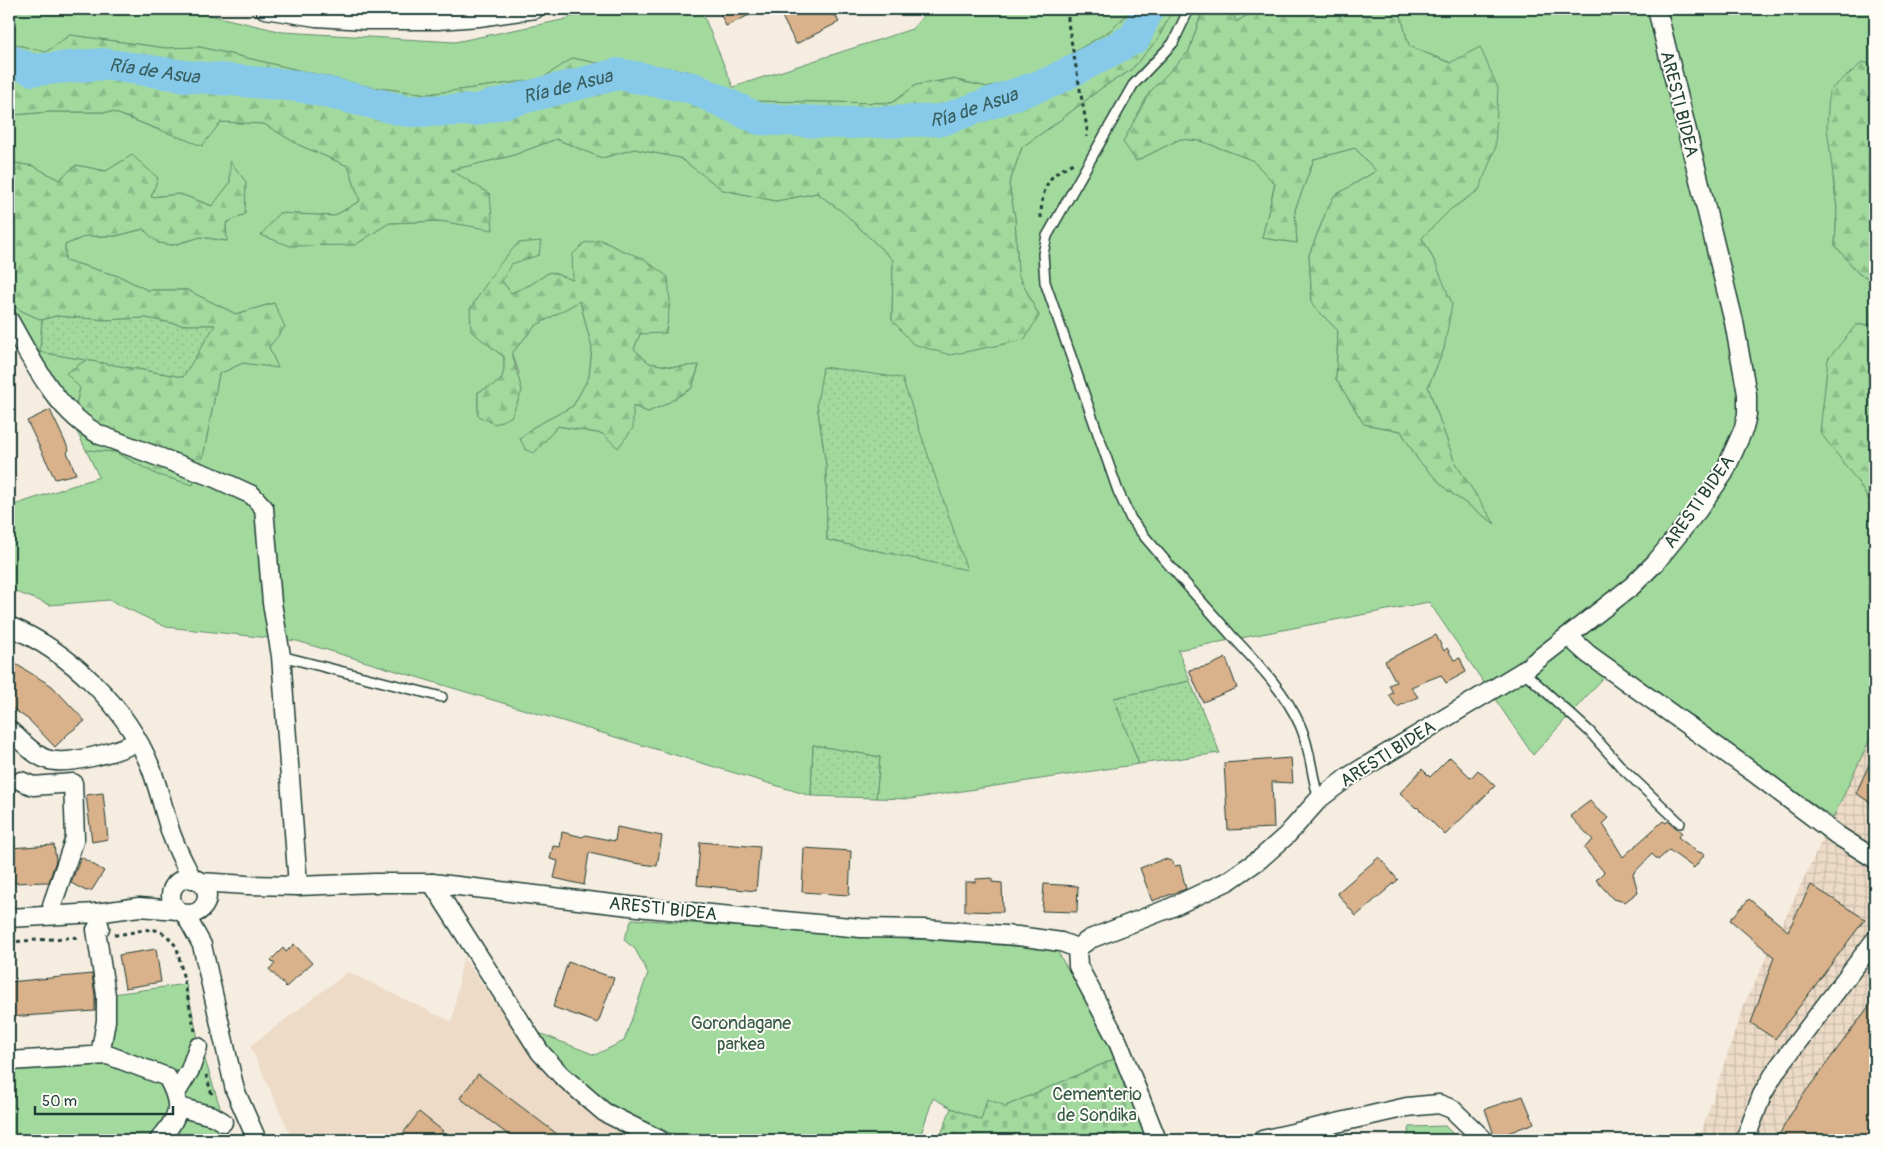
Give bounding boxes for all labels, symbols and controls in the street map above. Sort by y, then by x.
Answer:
street label: ARESTI BIDEA [1655,49,1703,160]
water label: Ría de Asua [107,53,202,89]
water label: Ría de Asua [521,64,616,109]
water label: Ría de Asua [930,82,1022,132]
street label: ARESTI BIDEA [1658,451,1740,553]
street label: ARESTI BIDEA [1336,715,1440,793]
street label: ARESTI BIDEA [608,892,718,926]
park label: Gorondagane parkea [691,1012,791,1056]
park label: Cementerio de Sondika [1052,1083,1142,1127]
scale bar [35,1084,172,1116]
text: 50 m [42,1092,77,1111]

